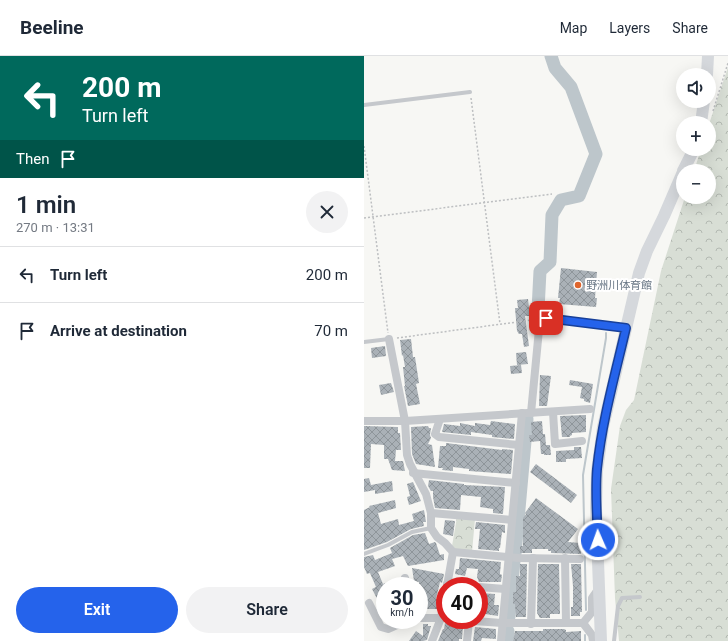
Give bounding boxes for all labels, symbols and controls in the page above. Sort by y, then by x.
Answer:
text: Beeline [20,16,84,39]
text: Map [560,20,587,36]
text: Layers [609,20,650,36]
text: Share [672,20,708,36]
map controls [676,68,716,204]
button: sound [676,68,716,108]
text: 200 m [82,71,161,104]
icon: left [16,72,68,124]
text: Turn left [82,105,148,126]
button: + [676,116,716,156]
icon: arrive [57,148,79,170]
text: Then [16,150,49,168]
button: − [676,164,716,204]
text: 1 min [16,191,76,219]
button: close [306,191,348,233]
text: 270 m · 13:31 [16,220,95,235]
icon: left [16,264,38,286]
text: Turn left [50,266,107,284]
text: 200 m [306,266,348,284]
place label: 野洲川体育館 [586,279,652,292]
marker: 野洲川体育館 [573,280,583,290]
pin [529,301,563,335]
icon: arrive [535,307,557,329]
icon: arrive [16,320,38,342]
text: Arrive at destination [50,322,187,340]
text: 70 m [314,322,348,340]
position arrow [577,519,619,561]
speed limit sign: 40 [436,577,488,629]
text: 30 [391,586,413,610]
button: Exit [16,587,178,633]
button: Share [186,587,348,633]
text: km/h [390,607,414,618]

